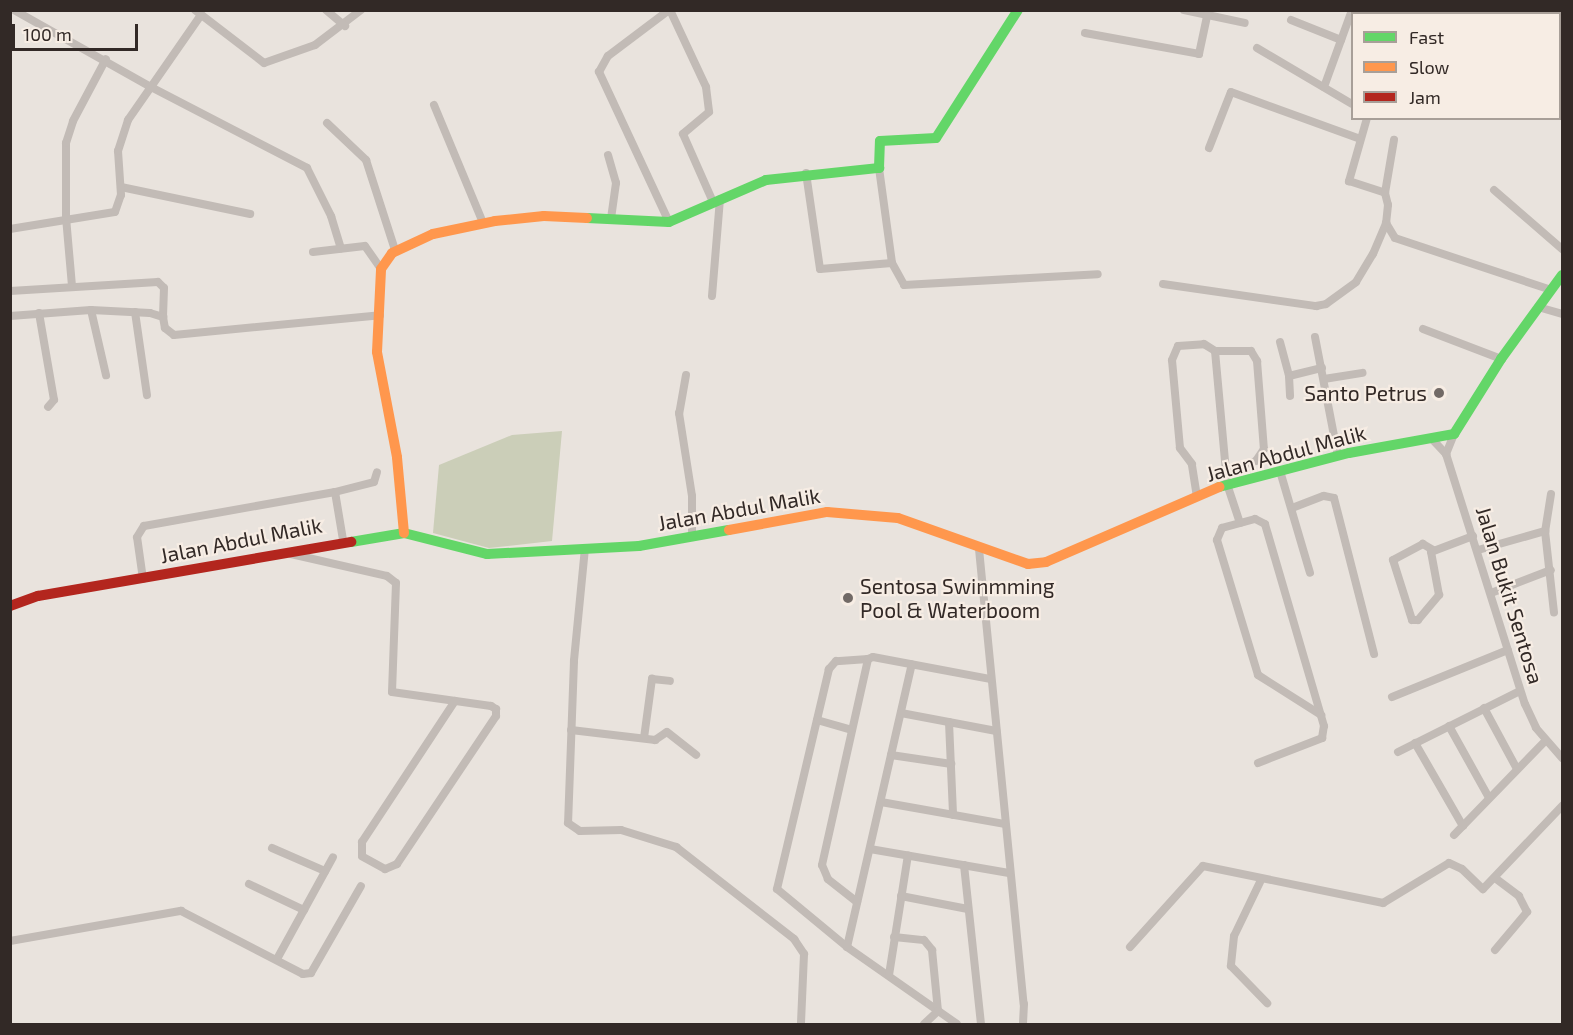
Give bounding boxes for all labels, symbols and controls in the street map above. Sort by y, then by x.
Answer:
scale bar [15,12,141,50]
legend [1351,12,1561,120]
text: 100 m [23,23,72,45]
text: Fast [1409,26,1444,48]
text: Slow [1409,56,1449,78]
text: Jam [1409,86,1441,108]
place label: Santo Petrus [1304,380,1427,406]
marker: Santo Petrus [1432,386,1446,400]
street label: Jalan Abdul Malik [1203,419,1369,487]
street label: Jalan Abdul Malik [655,482,823,536]
street label: Jalan Bukit Sentosa [1471,503,1549,687]
street label: Jalan Abdul Malik [157,512,325,568]
place label: Sentosa Swinmming Pool & Waterboom [860,573,1054,623]
marker: Sentosa Swinmming Pool & Waterboom [841,591,855,605]

